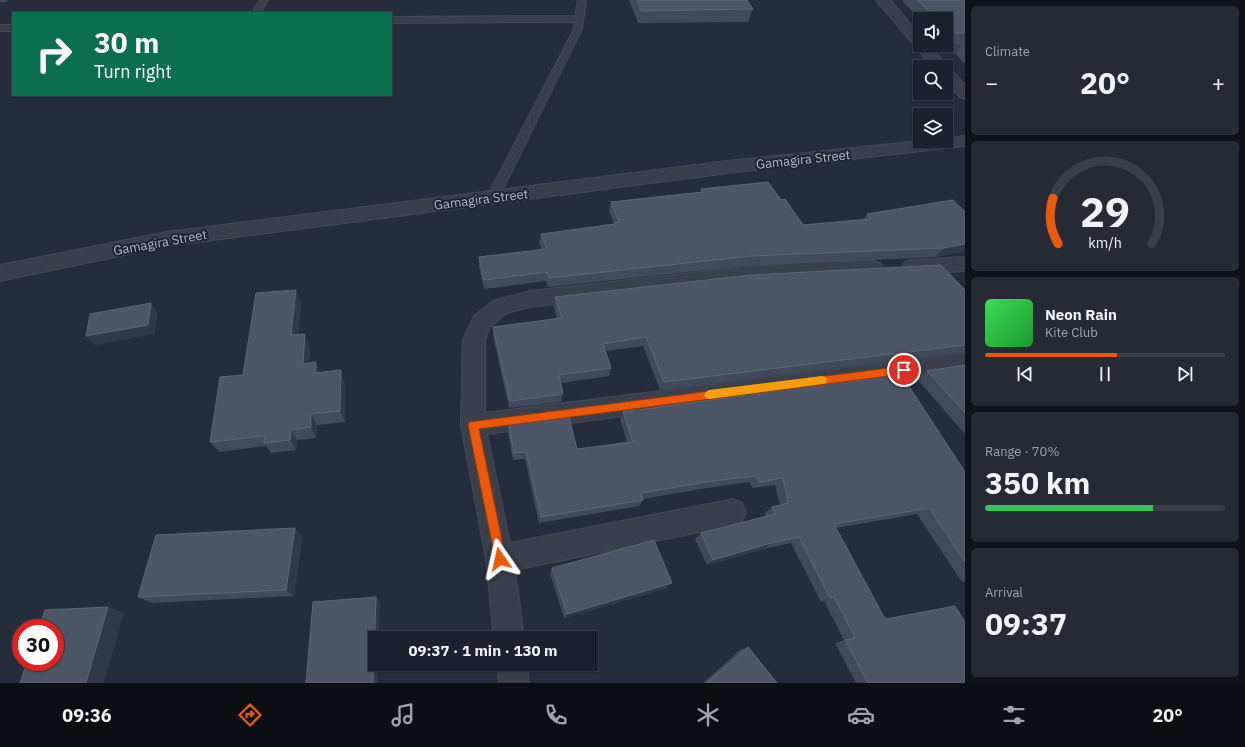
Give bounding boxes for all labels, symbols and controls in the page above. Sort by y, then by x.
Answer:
map controls [913,12,953,148]
button: sound [913,12,953,52]
text: 30 m [94,24,159,61]
icon: right [28,28,80,80]
text: Climate [985,43,1030,60]
text: Turn right [94,60,172,83]
button: search [913,60,953,100]
text: 20° [1080,63,1130,102]
text: − [985,68,998,97]
text: + [1212,68,1225,97]
button: layers [913,108,953,148]
street label: Gamagira Street [755,146,851,173]
text: 29 [1080,184,1130,238]
street label: Gamagira Street [433,185,529,214]
street label: Gamagira Street [112,226,208,259]
text: km/h [1088,233,1122,252]
text: Neon Rain [1045,305,1117,324]
text: Kite Club [1045,324,1098,341]
pin [887,353,921,387]
icon: arrive [893,359,915,381]
icon: previous [1014,363,1036,385]
icon: pause [1094,363,1116,385]
icon: next [1174,363,1196,385]
text: Range · 70% [985,443,1059,460]
text: 350 km [985,463,1090,502]
position arrow [479,538,521,580]
text: Arrival [985,584,1023,601]
text: 09:37 [985,604,1067,643]
speed limit sign: 30 [12,619,64,671]
text: 09:37 · 1 min · 130 m [409,641,557,660]
icon: directions [236,701,264,729]
icon: music [389,701,417,729]
icon: phone [542,701,570,729]
icon: climate [694,701,722,729]
icon: car [847,701,875,729]
icon: filters [1000,701,1028,729]
text: 09:36 [62,704,112,727]
text: 20° [1153,704,1183,727]

